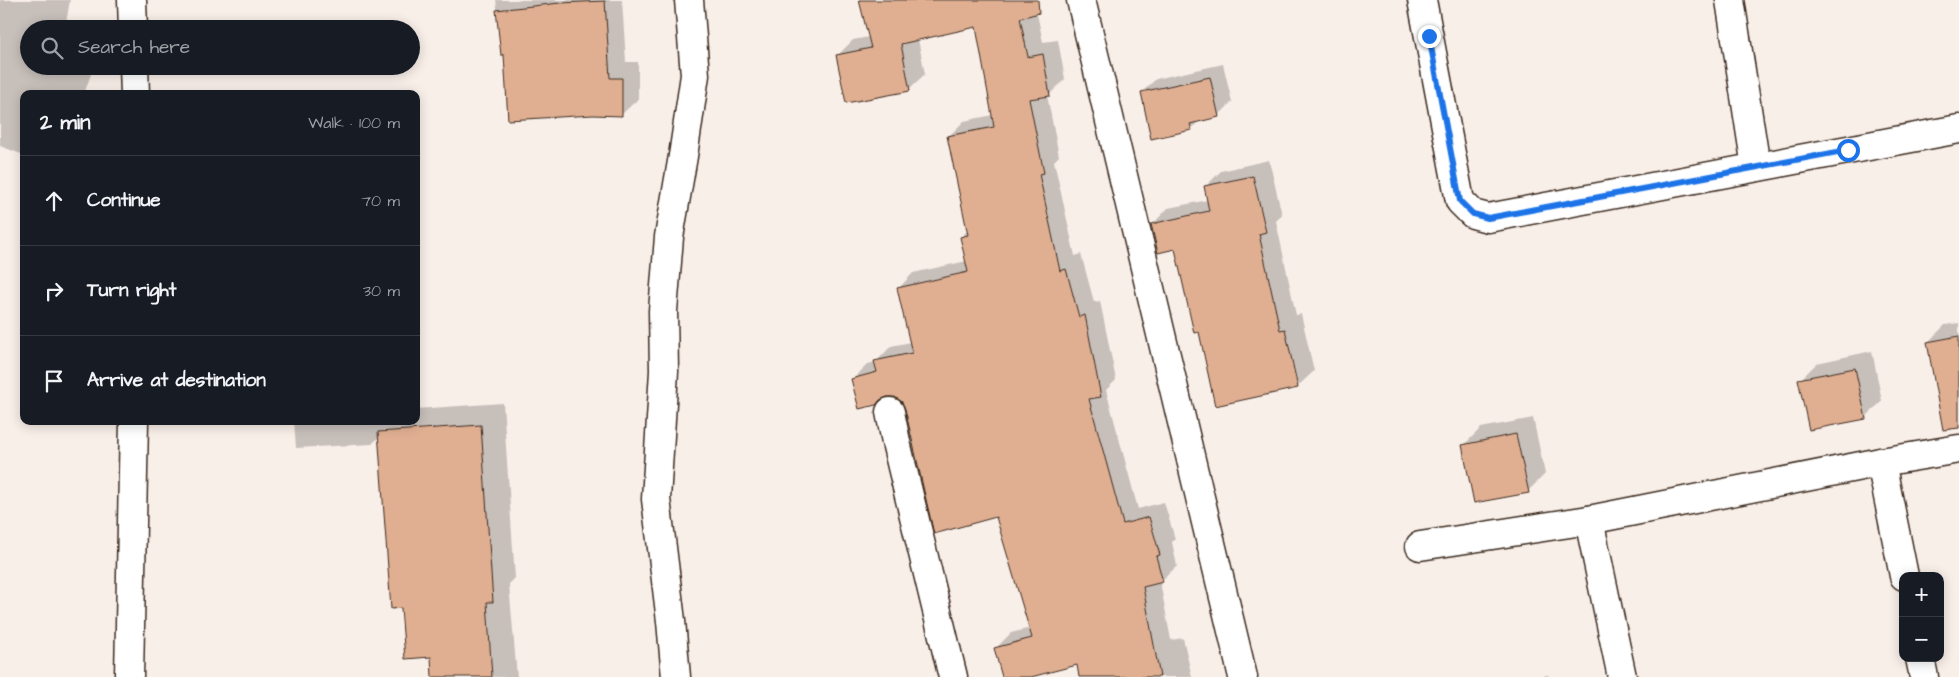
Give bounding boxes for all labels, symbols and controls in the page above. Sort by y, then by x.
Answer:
search box [20,20,420,75]
route end [1418,25,1441,48]
icon: search [38,34,66,62]
text: Search here [78,34,190,61]
text: 2 min [40,108,90,137]
text: Walk · 100 m [308,112,400,134]
route start [1837,139,1860,162]
icon: ahead [40,187,68,215]
text: Continue [87,187,161,214]
text: 70 m [361,190,400,212]
icon: right [40,277,68,305]
text: Turn right [87,277,176,304]
text: 30 m [363,280,400,302]
icon: arrive [40,367,68,395]
text: Arrive at destination [87,367,266,394]
map controls [1899,572,1944,662]
button: + [1899,572,1944,617]
button: − [1899,617,1944,662]

